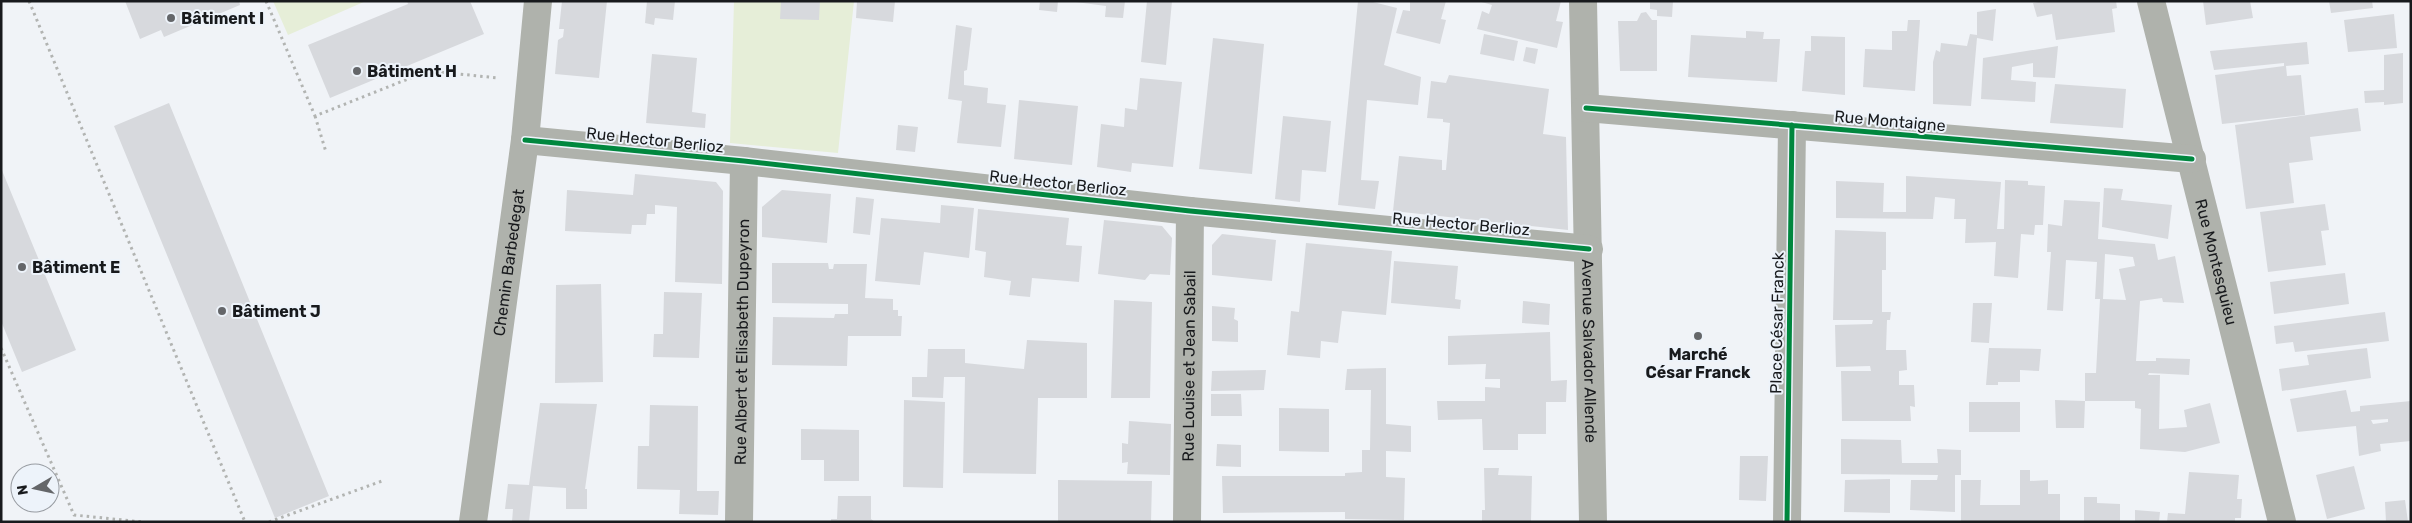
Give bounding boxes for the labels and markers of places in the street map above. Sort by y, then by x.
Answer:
place label: Bâtiment I [181,9,264,28]
marker: Bâtiment I [165,12,177,24]
place label: Bâtiment H [367,62,457,81]
marker: Bâtiment H [351,65,363,77]
place label: Bâtiment E [32,258,120,277]
marker: Bâtiment E [16,261,28,273]
place label: Bâtiment J [232,302,321,321]
marker: Bâtiment J [216,305,228,317]
marker: Marché César Franck [1692,330,1704,342]
place label: Marché César Franck [1646,345,1751,382]

